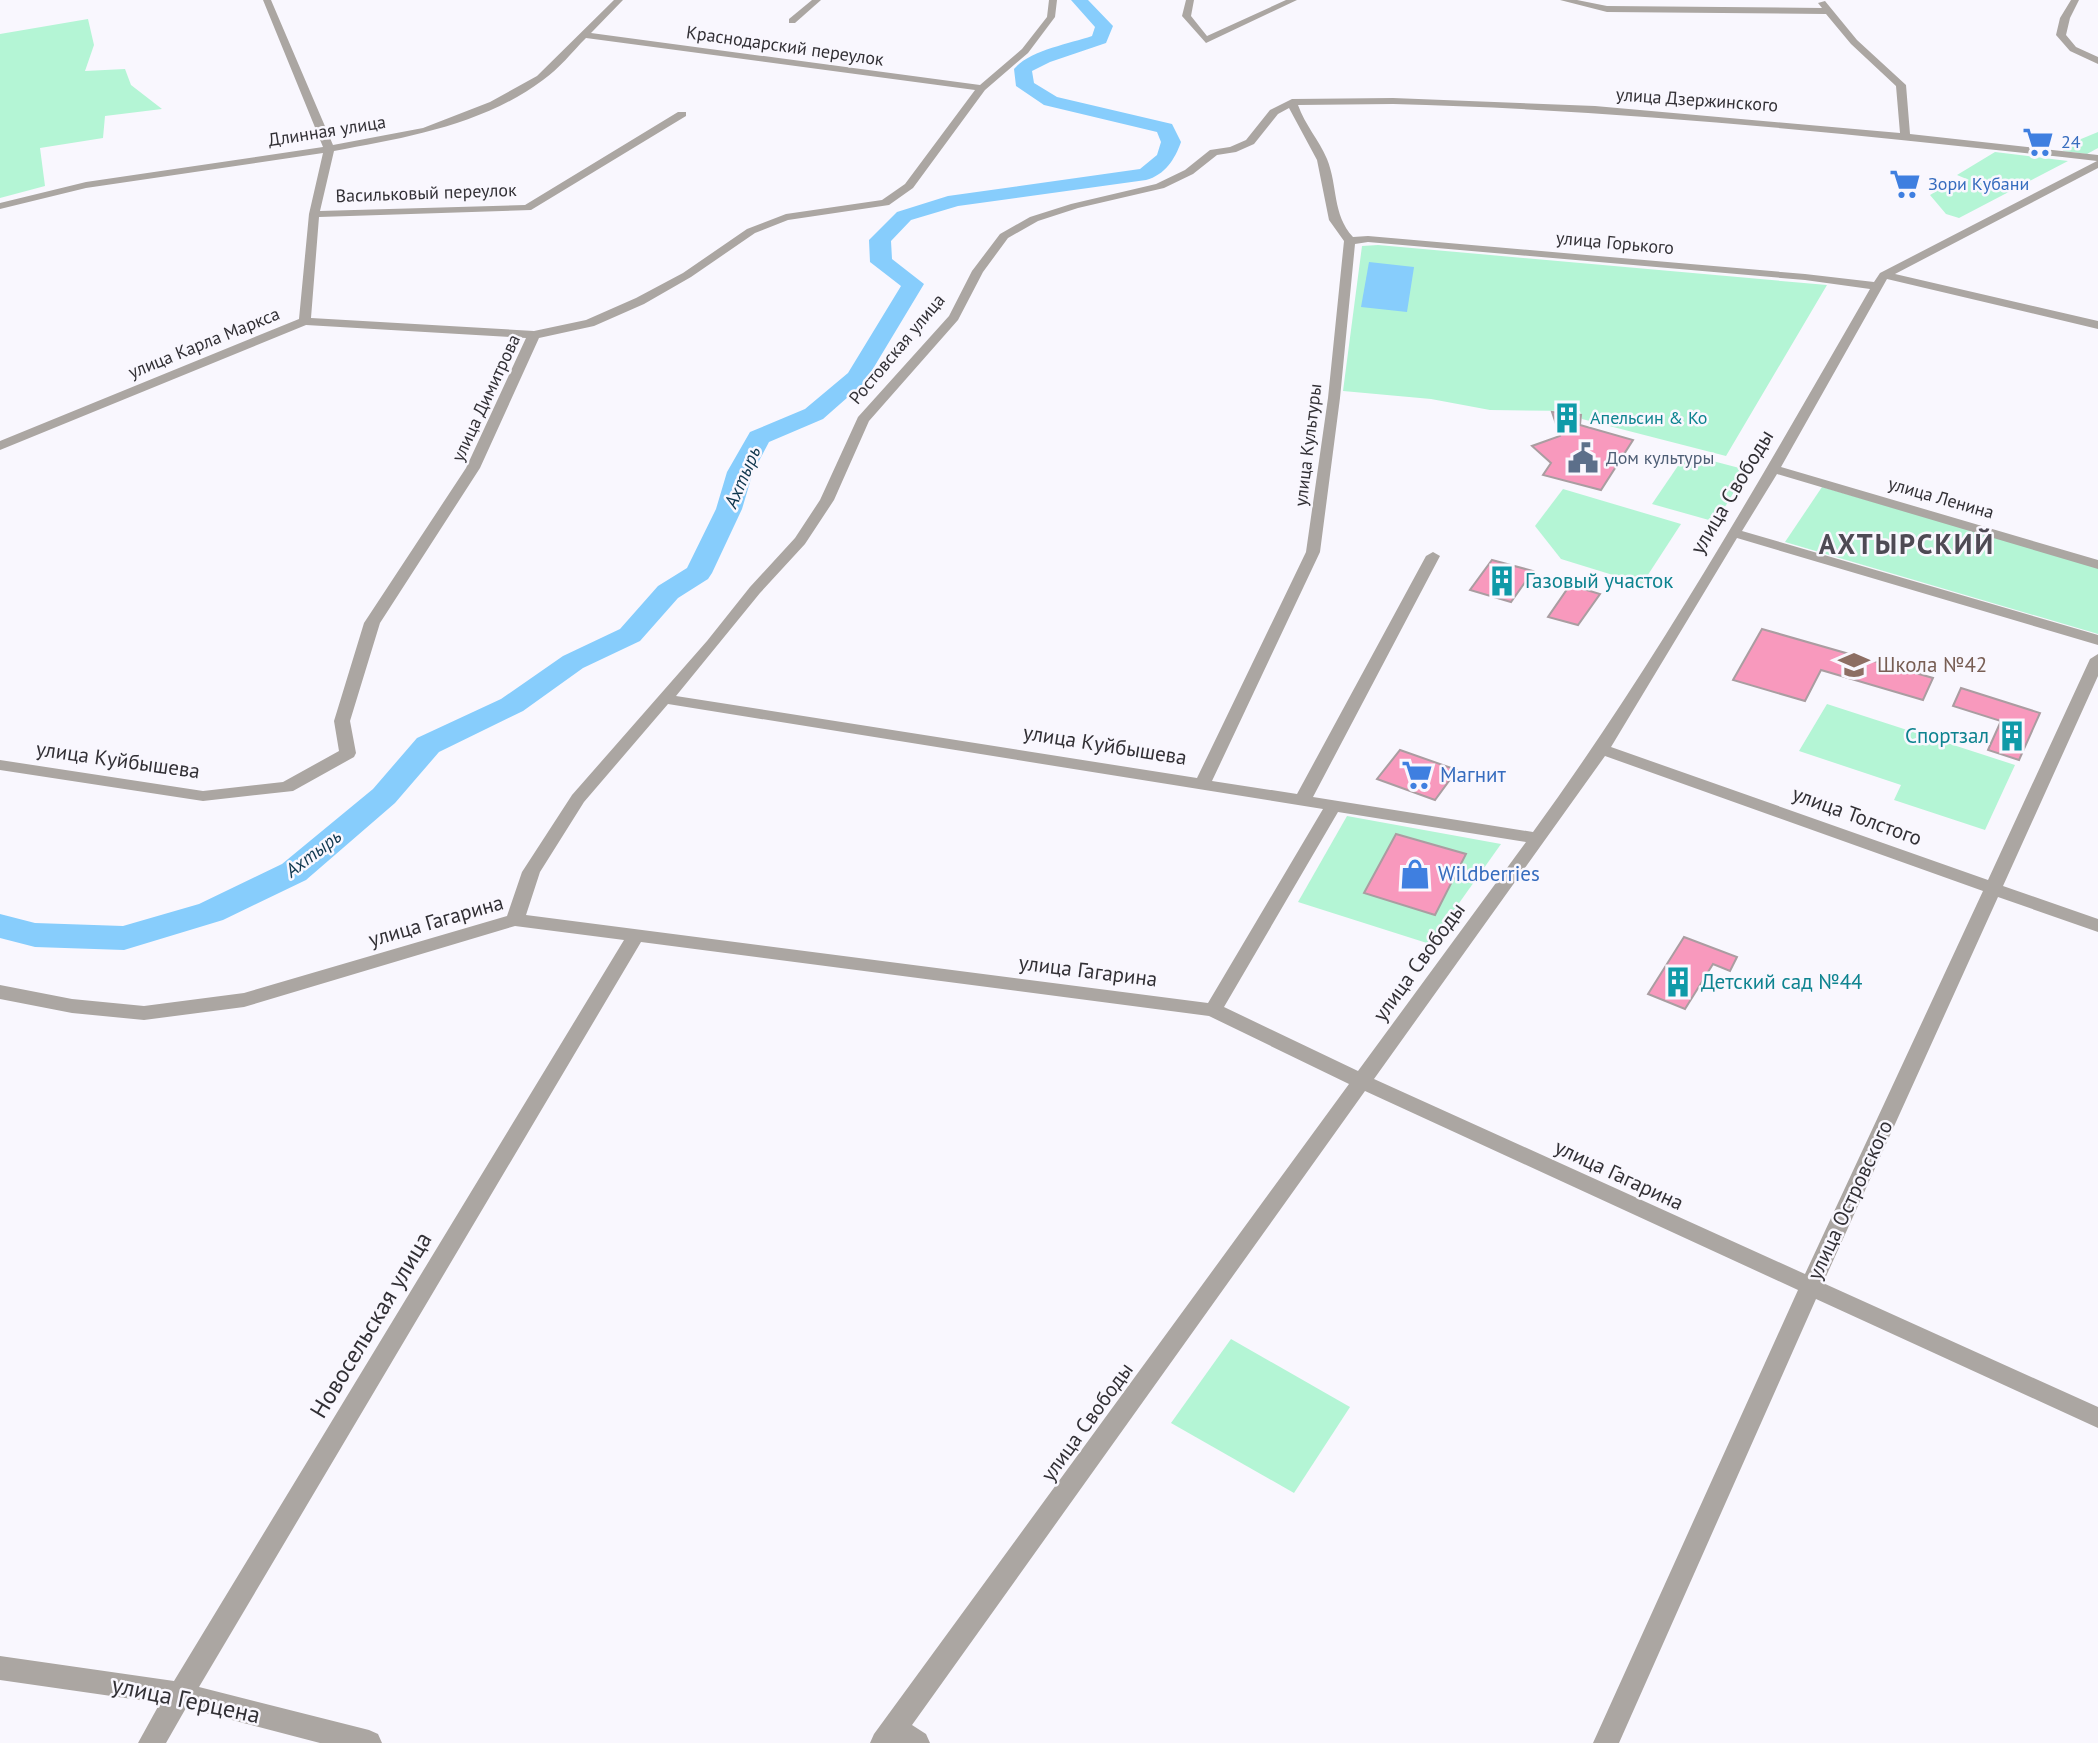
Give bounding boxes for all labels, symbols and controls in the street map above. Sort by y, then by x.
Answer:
street label: Краснодарский переулок [685,20,886,71]
street label: улица Дзержинского [1615,82,1779,117]
street label: Длинная улица [267,110,387,151]
supermarket icon: 24 [2021,125,2055,159]
place label: 24 [2061,130,2081,153]
supermarket icon: Зори Кубани [1888,167,1922,201]
place label: Зори Кубани [1928,172,2029,195]
street label: Васильковый переулок [335,178,517,207]
street label: улица Горького [1555,226,1675,259]
street label: Ростовская улица [844,289,950,409]
street label: улица Карла Маркса [125,302,283,383]
street label: улица Димитрова [446,330,525,465]
street label: улица Культуры [1289,382,1326,508]
building icon: Апельсин & Ко [1550,401,1584,435]
place label: Апельсин & Ко [1590,406,1708,429]
street label: улица Свободы [1684,425,1779,559]
public building icon: Дом культуры [1566,441,1600,475]
water label: Ахтырь [718,443,766,512]
place label: Дом культуры [1606,446,1714,469]
street label: улица Ленина [1886,471,1997,524]
district label: АХТЫРСКИЙ [1819,525,1995,562]
building icon: Газовый участок [1485,564,1519,598]
place label: Газовый участок [1525,567,1673,594]
school or university icon: Школа №42 [1837,648,1871,682]
place label: Школа №42 [1877,651,1987,678]
street label: улица Куйбышева [1021,718,1189,771]
building icon: Спортзал [1995,719,2029,753]
place label: Спортзал [1905,722,1989,749]
street label: улица Куйбышева [34,735,202,784]
supermarket icon: Магнит [1400,758,1434,792]
place label: Магнит [1440,761,1507,788]
street label: улица Толстого [1789,780,1926,852]
water label: Ахтырь [279,824,346,883]
shop icon: Wildberries [1398,857,1432,891]
place label: Wildberries [1438,860,1540,887]
street label: улица Гагарина [365,888,506,953]
street label: улица Свободы [1366,897,1471,1026]
street label: улица Гагарина [1017,949,1159,992]
building icon: Детский сад №44 [1661,965,1695,999]
place label: Детский сад №44 [1701,968,1863,995]
street label: улица Островского [1801,1116,1898,1284]
street label: улица Гагарина [1550,1133,1688,1216]
street label: Новосельская улица [303,1226,438,1424]
street label: улица Свободы [1034,1357,1139,1486]
street label: улица Герцена [109,1669,263,1730]

